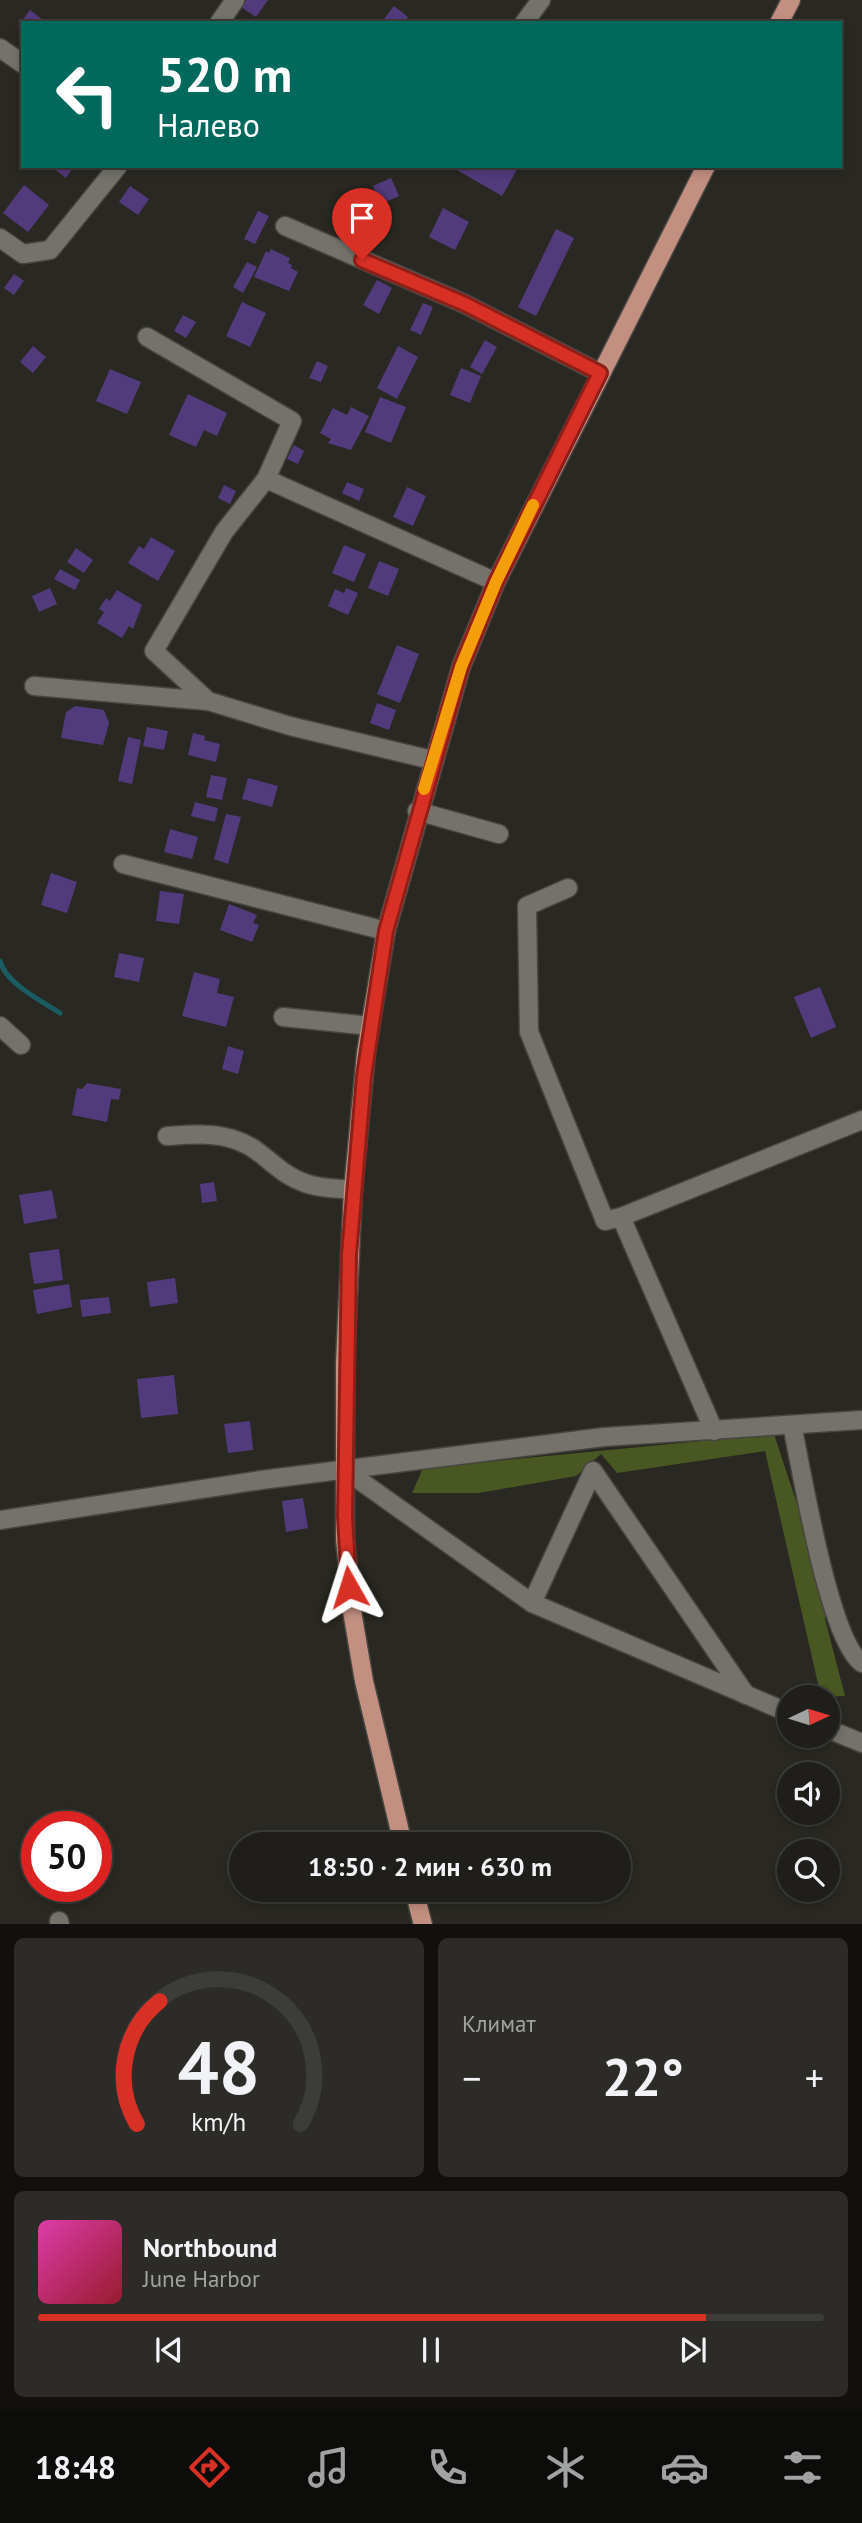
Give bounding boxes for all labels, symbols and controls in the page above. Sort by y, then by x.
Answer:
text: 520 m [157,42,292,106]
icon: left [42,49,133,140]
text: Налево [157,104,260,146]
pin [332,188,392,260]
icon: arrive [343,199,381,237]
position arrow [312,1550,386,1624]
north arrow [777,1685,840,1748]
map controls [777,1685,840,1902]
button: sound [777,1762,840,1825]
speed limit sign: 50 [21,1811,112,1902]
button: search [777,1839,840,1902]
text: 18:50 · 2 мин · 630 m [308,1850,552,1883]
text: Климат [462,2009,536,2038]
text: 48 [178,2020,260,2114]
text: 22° [602,2043,684,2110]
text: − [462,2053,481,2102]
text: + [805,2053,824,2102]
text: km/h [192,2105,246,2137]
text: Northbound [143,2231,277,2264]
text: June Harbor [143,2264,260,2293]
icon: previous [150,2331,188,2369]
icon: pause [412,2331,450,2369]
icon: next [674,2331,712,2369]
icon: directions [185,2443,234,2492]
icon: music [304,2443,353,2492]
icon: phone [423,2443,472,2492]
icon: climate [541,2443,590,2492]
icon: car [660,2443,709,2492]
icon: filters [778,2443,827,2492]
text: 18:48 [35,2446,116,2488]

